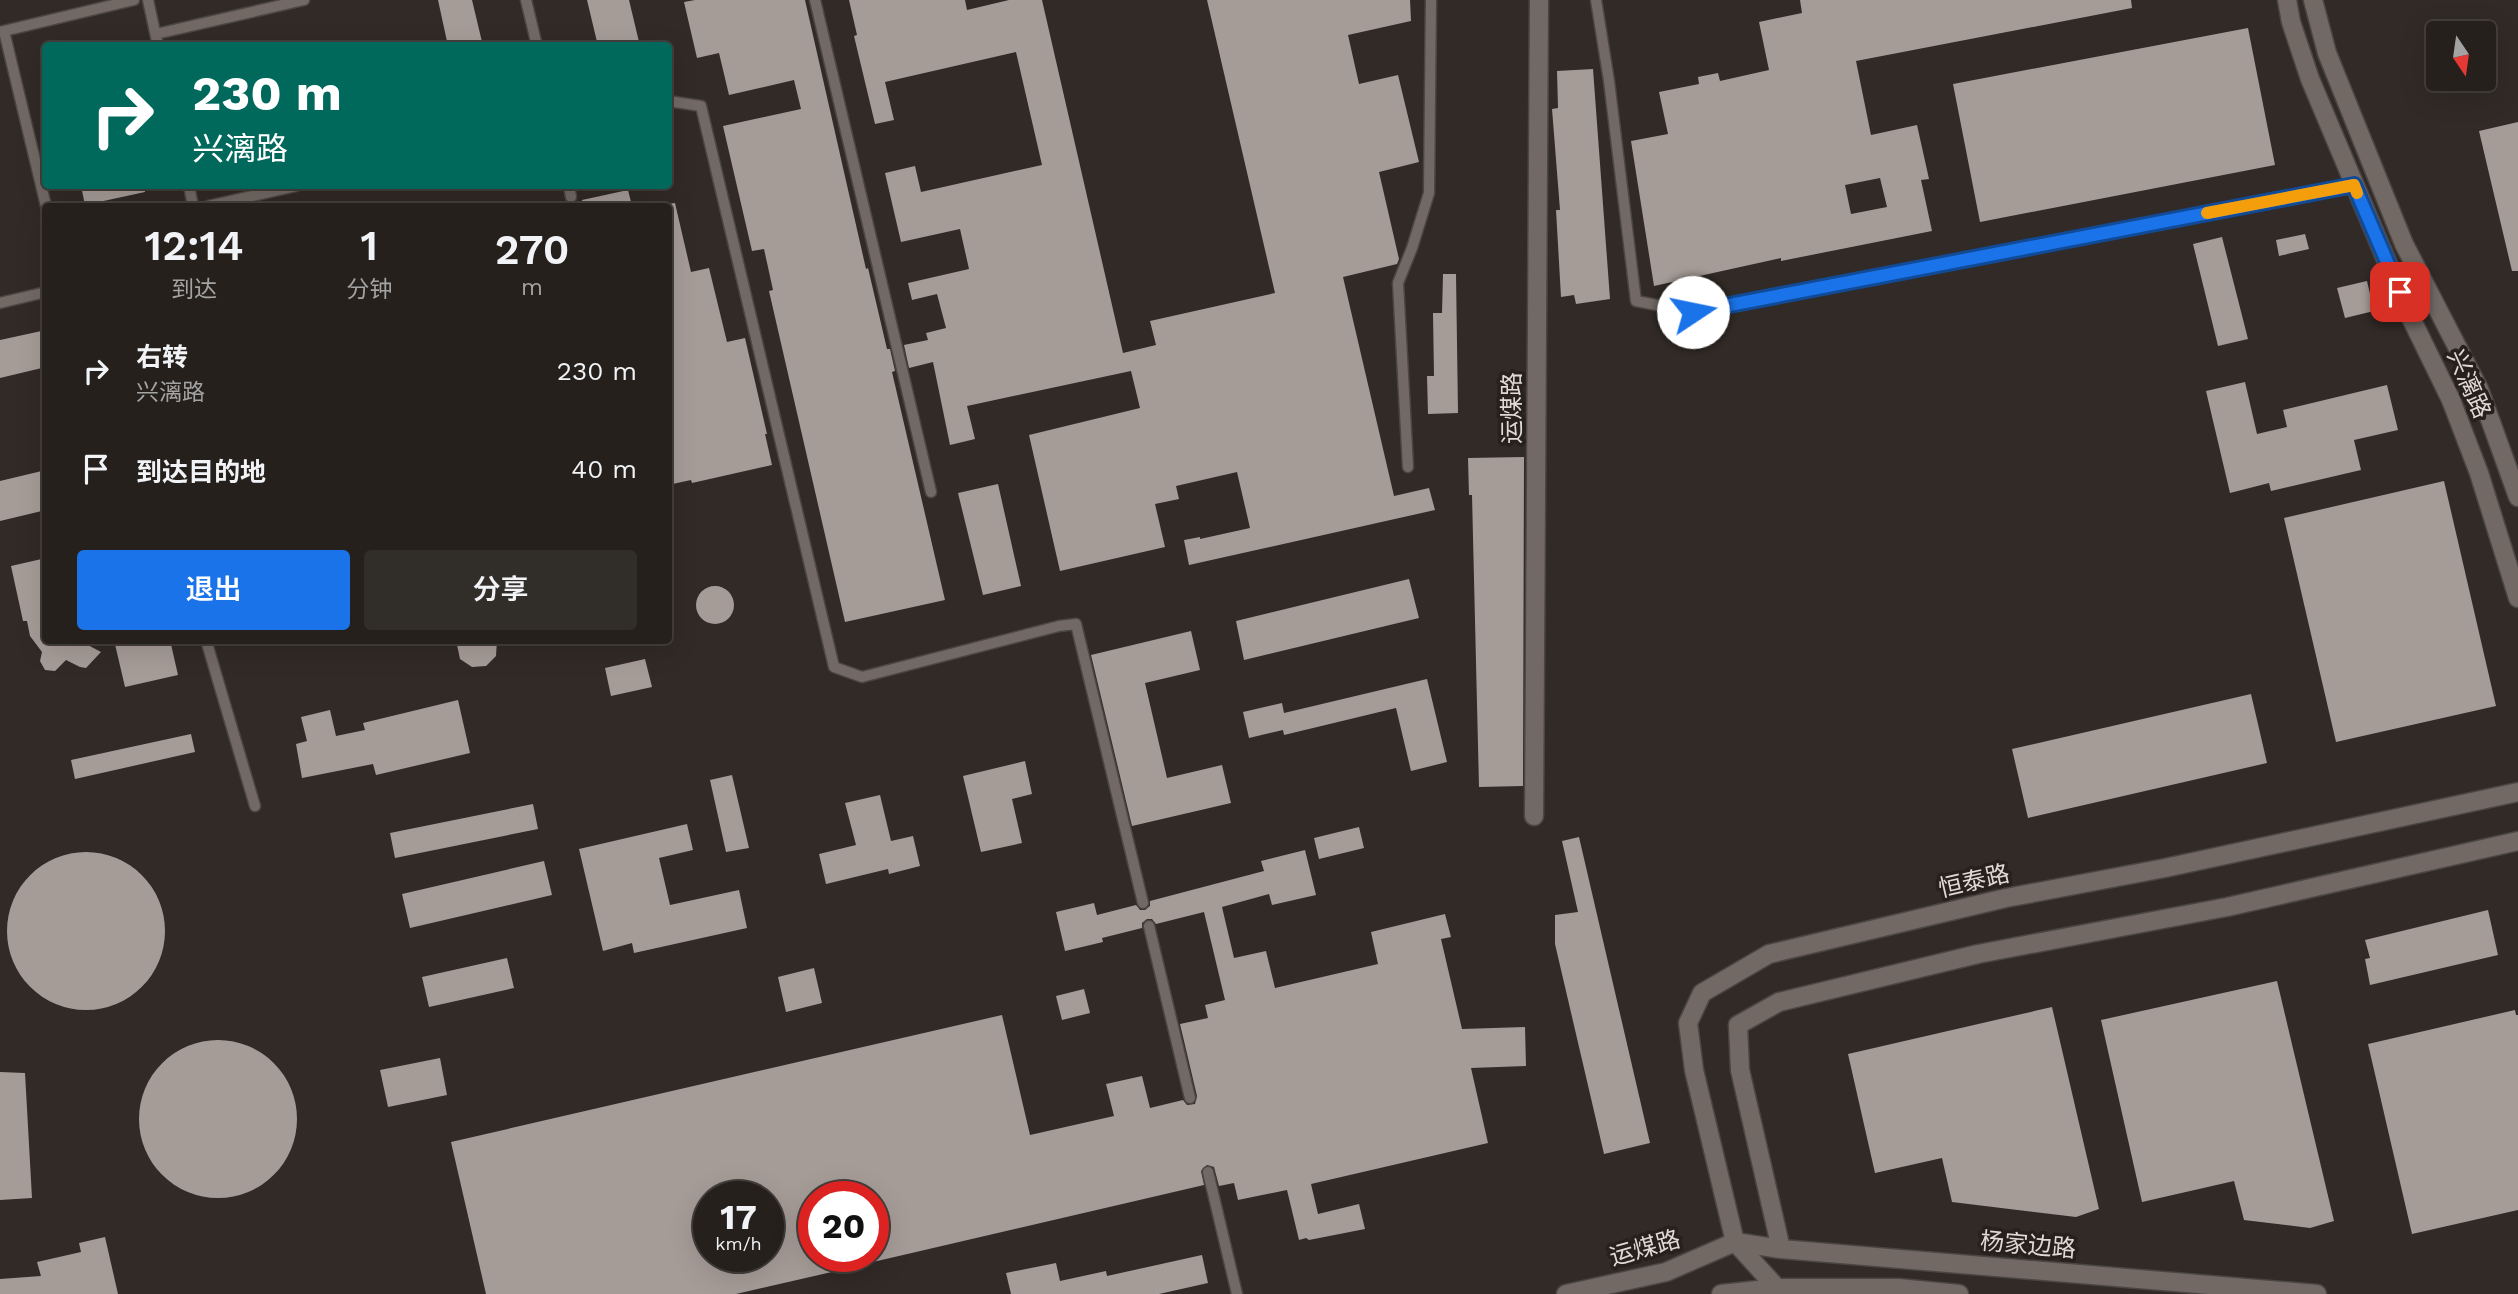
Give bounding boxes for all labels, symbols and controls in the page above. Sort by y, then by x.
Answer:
north arrow [2426,21,2496,91]
map controls [2426,21,2496,91]
text: 230 m [192,64,342,122]
icon: right [77,70,168,161]
text: 兴漓路 [192,130,288,168]
text: 12:14 [145,221,244,270]
text: 1 [360,221,378,270]
text: 270 [495,225,569,274]
pin [2370,262,2430,322]
icon: arrive [2381,273,2419,311]
text: m [521,274,543,301]
position arrow [1656,275,1730,349]
text: 到达 [171,276,217,303]
text: 分钟 [346,276,392,303]
text: 右转 [136,342,188,372]
street label: 兴漓路 [2442,345,2496,423]
icon: right [77,352,115,390]
text: 230 m [557,356,637,386]
street label: 运煤路 [1498,372,1526,444]
text: 兴漓路 [136,379,205,406]
icon: arrive [77,450,115,488]
text: 40 m [571,454,637,484]
text: 到达目的地 [136,457,266,487]
button: 退出 [77,550,350,630]
button: 分享 [364,550,637,630]
street label: 恒泰路 [1936,859,2012,903]
speed limit sign: 20 [798,1181,889,1272]
text: 17 [720,1196,757,1238]
street label: 运煤路 [1607,1225,1683,1271]
street label: 杨家边路 [1979,1227,2077,1263]
text: km/h [715,1233,762,1254]

